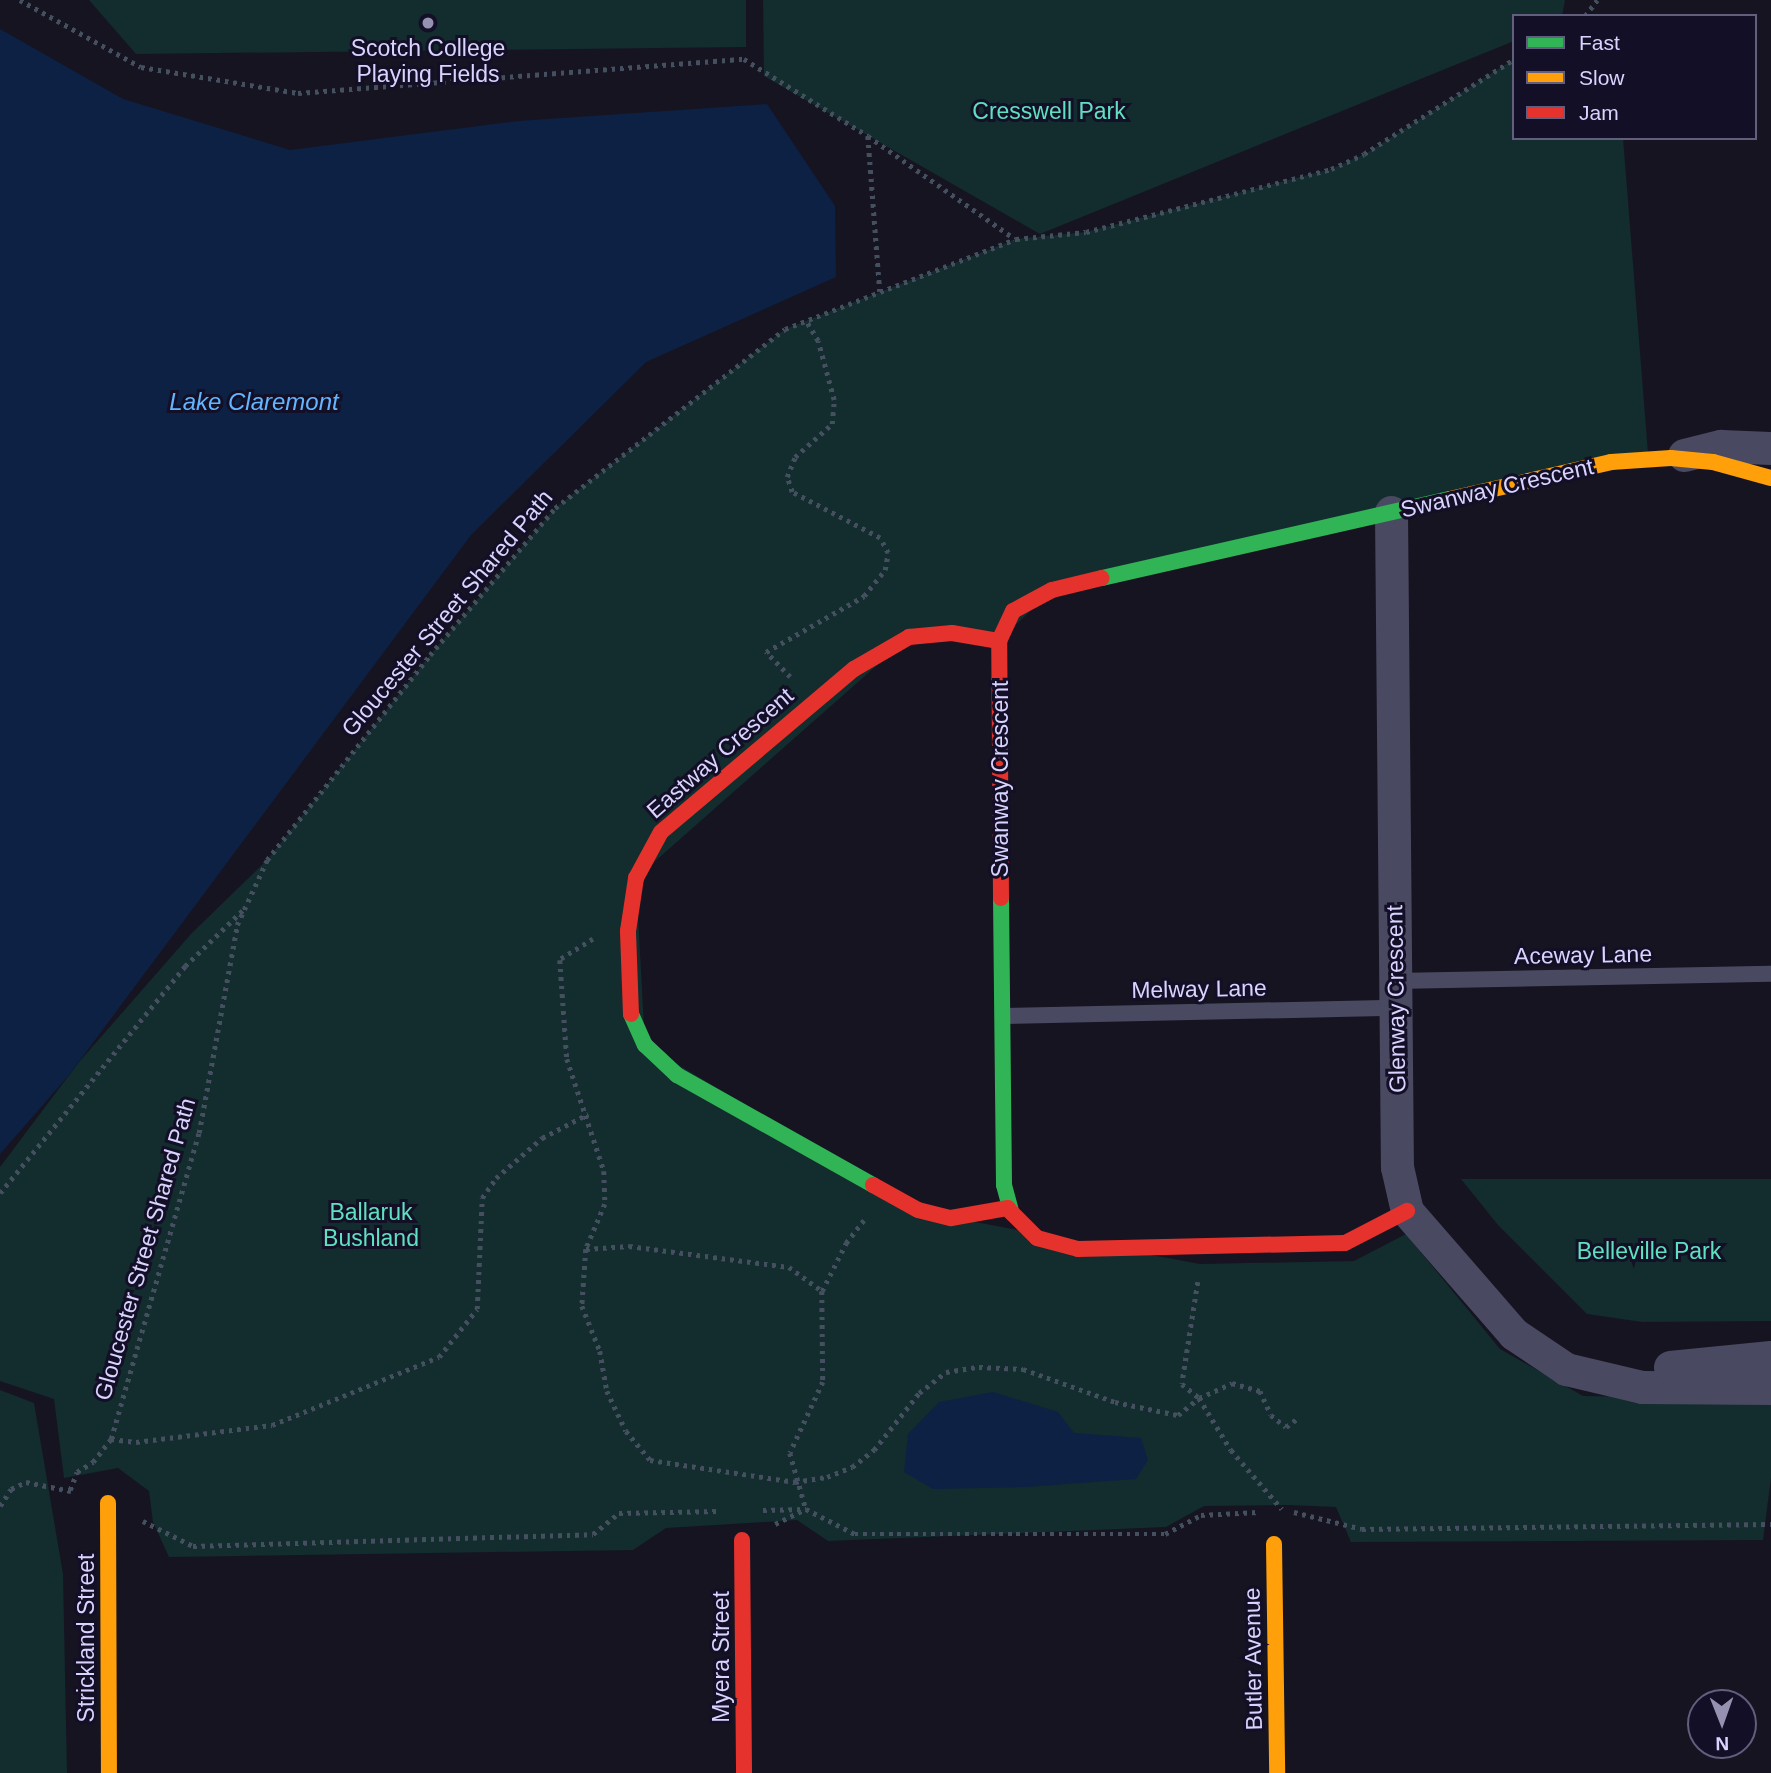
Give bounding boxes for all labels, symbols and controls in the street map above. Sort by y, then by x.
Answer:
legend [1512,14,1757,140]
marker: Scotch College Playing Fields [420,15,436,31]
text: Fast [1579,31,1620,54]
place label: Scotch College Playing Fields [351,34,505,88]
text: Slow [1579,66,1625,89]
park label: Cresswell Park [972,97,1126,125]
text: Jam [1579,101,1619,124]
water label: Lake Claremont [169,388,339,416]
street label: Swanway Crescent [1398,452,1596,524]
street label: Gloucester Street Shared Path [336,484,558,742]
street label: Swanway Crescent [986,681,1014,877]
street label: Eastway Crescent [641,682,799,824]
street label: Glenway Crescent [1381,905,1411,1093]
street label: Aceway Lane [1514,940,1652,970]
street label: Melway Lane [1131,974,1267,1004]
street label: Gloucester Street Shared Path [89,1095,201,1403]
park label: Ballaruk Bushland [323,1198,419,1252]
park label: Belleville Park [1577,1237,1721,1265]
street label: Strickland Street [72,1554,100,1722]
street label: Butler Avenue [1238,1587,1268,1731]
street label: Myera Street [707,1591,735,1723]
north arrow [1687,1689,1757,1759]
text: N [1715,1733,1729,1754]

